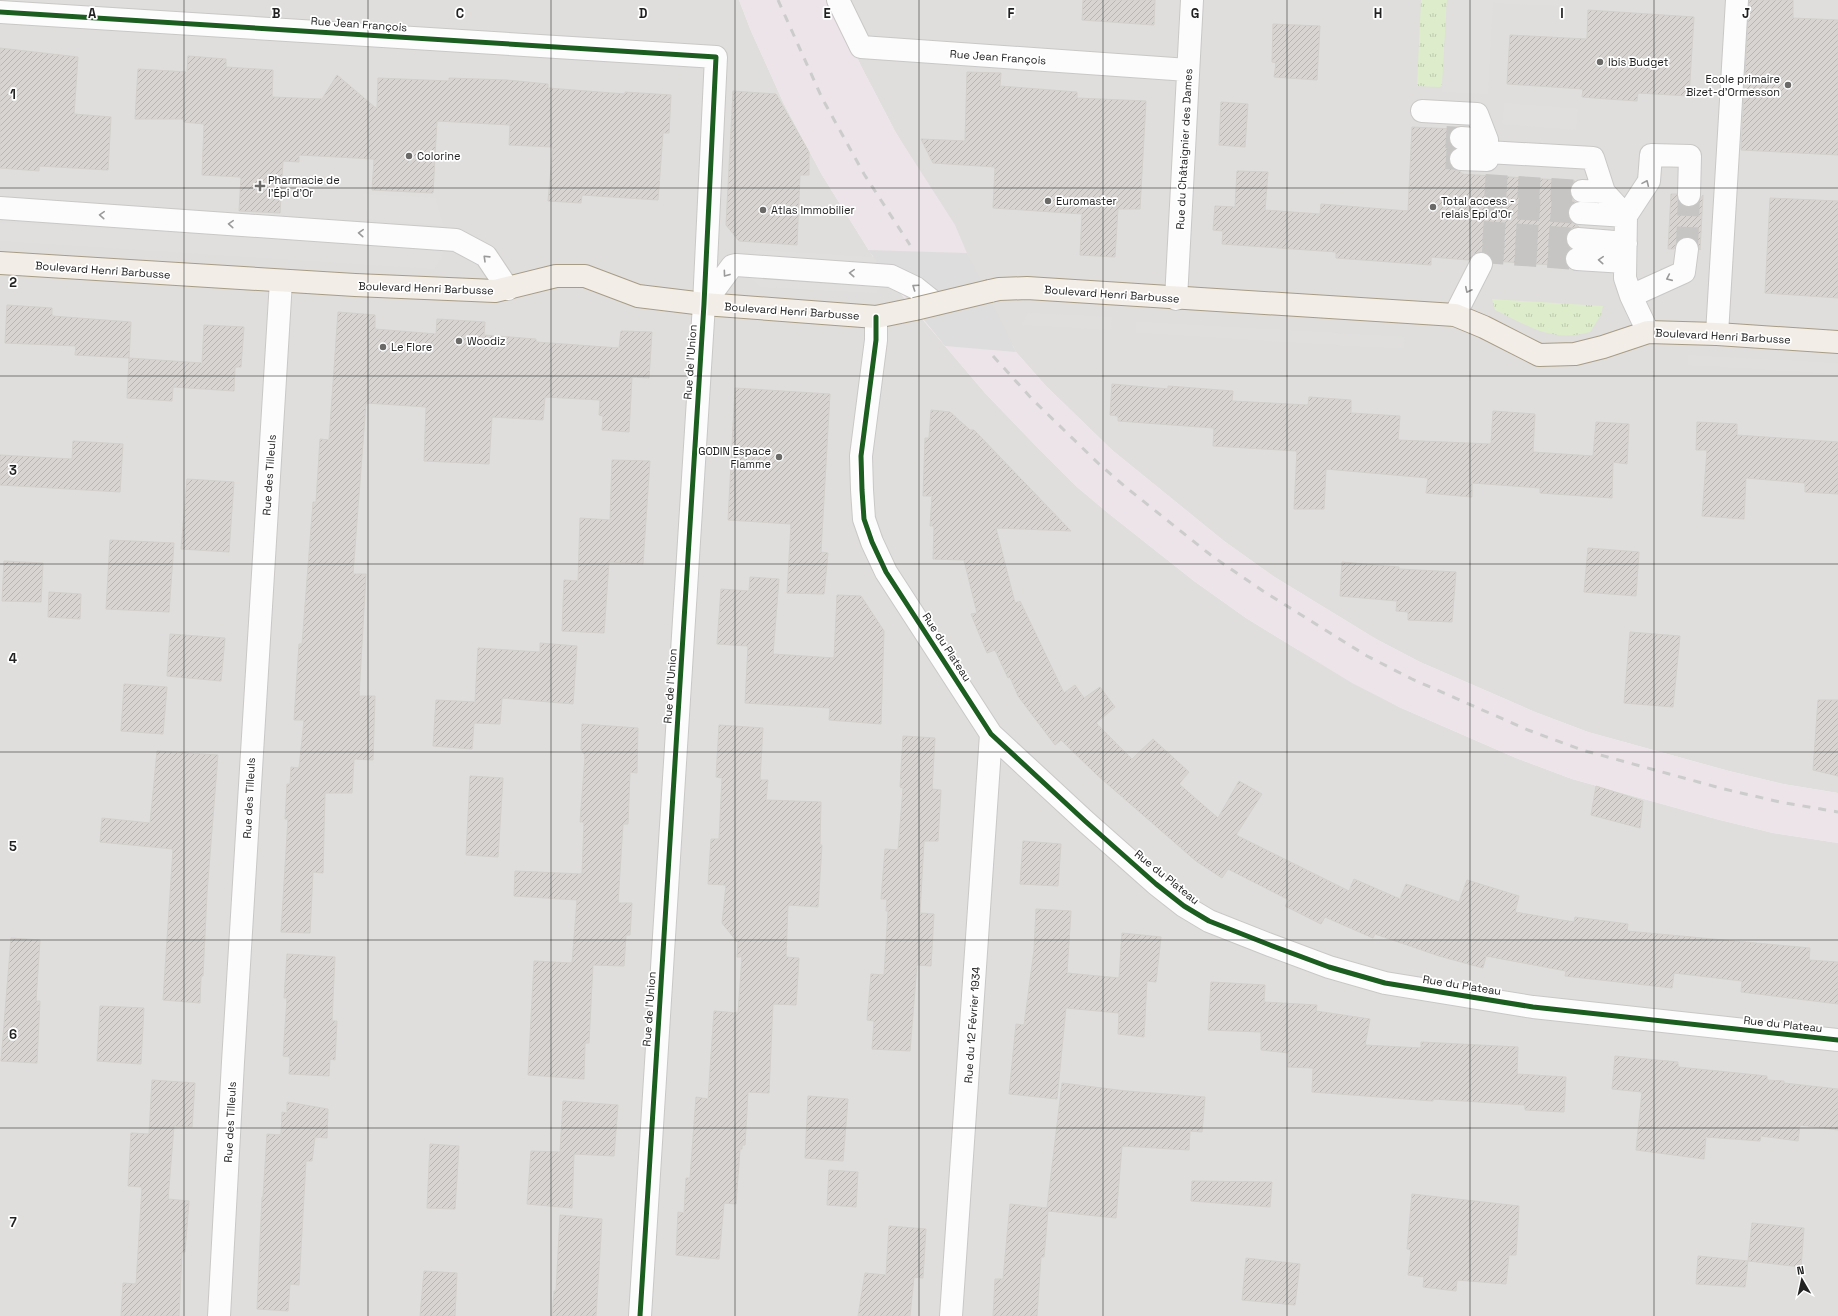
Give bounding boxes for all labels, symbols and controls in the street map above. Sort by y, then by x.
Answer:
text: A [88,5,97,22]
text: B [272,5,281,22]
text: C [456,5,464,22]
text: D [639,5,648,22]
text: E [823,5,831,22]
text: F [1008,5,1015,22]
text: G [1191,5,1199,22]
text: H [1374,5,1382,22]
text: I [1560,5,1564,22]
text: J [1742,5,1750,22]
street label: Rue Jean François [310,14,408,34]
street label: Rue Jean François [949,47,1047,67]
place label: Ibis Budget [1608,55,1669,69]
marker: Ibis Budget [1595,57,1605,67]
street label: Rue du Châtaignier des Dames [1173,68,1195,230]
place label: Ecole primaire Bizet-d'Ormesson [1686,72,1780,99]
marker: Ecole primaire Bizet-d'Ormesson [1783,80,1793,90]
text: 1 [10,86,16,103]
place label: Colorine [417,149,460,163]
marker: Colorine [404,151,414,161]
place label: Pharmacie de l'Épi d'Or [268,173,340,200]
one-way arrow [1641,180,1649,187]
marker: Pharmacie de l'Épi d'Or [255,181,265,191]
place label: Euromaster [1056,194,1117,208]
place label: Total access - relais Epi d'Or [1441,194,1515,221]
marker: Euromaster [1043,196,1053,206]
marker: Total access - relais Epi d'Or [1428,202,1438,212]
place label: Atlas Immobilier [771,203,855,217]
marker: Atlas Immobilier [758,205,768,215]
one-way arrow [99,211,105,220]
one-way arrow [228,220,235,229]
one-way arrow [358,229,364,238]
one-way arrow [483,255,490,263]
one-way arrow [1598,256,1604,265]
street label: Boulevard Henri Barbusse [35,258,171,282]
one-way arrow [724,269,731,276]
one-way arrow [849,269,855,278]
text: 2 [9,274,17,291]
one-way arrow [1666,274,1673,282]
street label: Boulevard Henri Barbusse [358,279,494,297]
street label: Boulevard Henri Barbusse [1044,282,1180,306]
one-way arrow [912,284,919,292]
one-way arrow [1465,285,1473,293]
street label: Boulevard Henri Barbusse [724,299,860,323]
street label: Rue de l'Union [680,324,700,400]
street label: Boulevard Henri Barbusse [1655,325,1791,347]
place label: Woodiz [467,334,506,348]
marker: Woodiz [454,336,464,346]
place label: Le Flore [391,340,432,354]
marker: Le Flore [378,342,388,352]
street label: Rue des Tilleuls [259,434,279,516]
place label: GODIN Espace Flamme [698,444,771,471]
marker: GODIN Espace Flamme [774,452,784,462]
text: 3 [9,462,17,479]
street label: Rue du Plateau [920,610,974,684]
street label: Rue de l'Union [660,648,680,724]
text: 4 [9,650,17,667]
street label: Rue des Tilleuls [240,757,258,839]
text: 5 [9,838,17,855]
street label: Rue du Plateau [1132,847,1202,907]
street label: Rue du 12 Février 1934 [961,966,983,1084]
street label: Rue de l'Union [639,971,659,1047]
street label: Rue du Plateau [1422,972,1502,998]
street label: Rue du Plateau [1743,1013,1823,1035]
text: 6 [9,1026,17,1043]
street label: Rue des Tilleuls [221,1081,239,1163]
text: 7 [9,1214,17,1231]
north arrow [1782,1260,1822,1300]
text: N [1796,1263,1805,1278]

